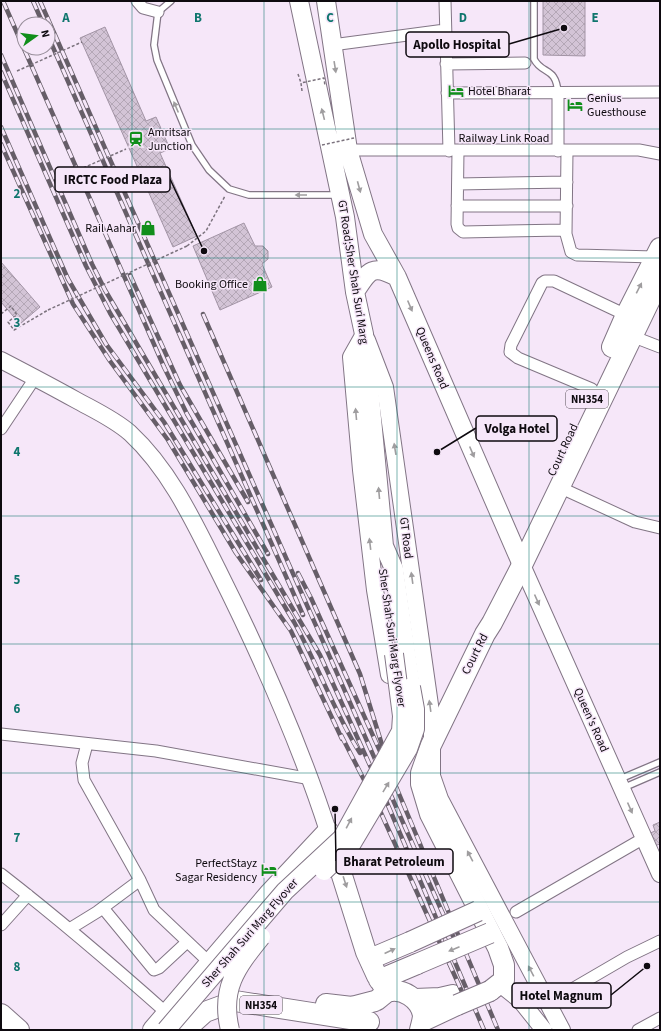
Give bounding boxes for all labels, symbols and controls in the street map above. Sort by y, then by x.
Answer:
text: A [61,9,70,27]
text: B [194,9,202,27]
text: C [326,9,334,27]
text: D [459,9,467,27]
text: E [591,9,599,27]
north arrow [16,16,56,56]
text: N [37,28,53,39]
callout: Apollo Hospital [406,32,509,57]
text: Apollo Hospital [412,36,501,54]
one-way arrow [332,61,338,73]
hotel icon: Hotel Bharat [447,82,465,100]
place label: Hotel Bharat [468,83,531,100]
place label: Genius Guesthouse [587,90,646,121]
hotel icon: Genius Guesthouse [566,96,584,114]
one-way arrow [173,101,180,113]
one-way arrow [320,108,326,120]
place label: Amritsar Junction [148,124,192,155]
station icon: Amritsar Junction [127,130,145,148]
street label: Railway Link Road [459,130,549,147]
callout: IRCTC Food Plaza [55,167,170,192]
text: IRCTC Food Plaza [64,171,162,189]
one-way arrow [356,182,362,194]
text: 2 [14,185,21,203]
one-way arrow [294,192,307,198]
street label: GT Road;Sher Shah Suri Marg [333,199,373,345]
shop icon: Rail Aahar [139,219,157,237]
place label: Rail Aahar [85,220,137,237]
shop icon: Booking Office [251,275,269,293]
place label: Booking Office [175,276,248,293]
one-way arrow [636,283,643,294]
one-way arrow [407,301,413,312]
text: 3 [14,314,21,332]
street label: Queens Road [411,324,453,392]
road number: NH354 [566,390,608,408]
one-way arrow [353,408,359,420]
callout: Volga Hotel [476,416,557,441]
text: Volga Hotel [484,420,550,438]
street label: Court Road [543,421,583,479]
text: 4 [14,443,21,461]
one-way arrow [392,443,398,455]
one-way arrow [469,446,475,457]
one-way arrow [376,487,383,499]
street label: GT Road [395,516,417,560]
one-way arrow [367,538,373,550]
street label: Sher Shah Suri Marg Flyover [374,568,410,709]
text: 5 [14,571,21,589]
one-way arrow [409,572,415,584]
one-way arrow [535,595,541,607]
street label: Court Rd [457,631,493,677]
street label: Queen's Road [569,685,613,755]
text: 6 [14,700,21,718]
one-way arrow [427,700,433,712]
one-way arrow [382,781,389,793]
one-way arrow [628,803,634,815]
one-way arrow [346,818,353,829]
text: 7 [14,829,21,847]
callout: Bharat Petroleum [336,849,453,874]
one-way arrow [467,850,473,862]
text: Bharat Petroleum [343,853,445,871]
place label: PerfectStayz Sagar Residency [175,855,257,886]
hotel icon: PerfectStayz Sagar Residency [260,861,278,879]
street label: Sher Shah Suri Marg Flyover [198,874,303,991]
one-way arrow [342,876,348,888]
one-way arrow [448,946,460,952]
one-way arrow [384,948,396,954]
text: 8 [14,958,21,976]
one-way arrow [528,965,534,977]
callout: Hotel Magnum [512,983,611,1008]
text: Hotel Magnum [519,987,603,1005]
road number: NH354 [240,996,282,1014]

